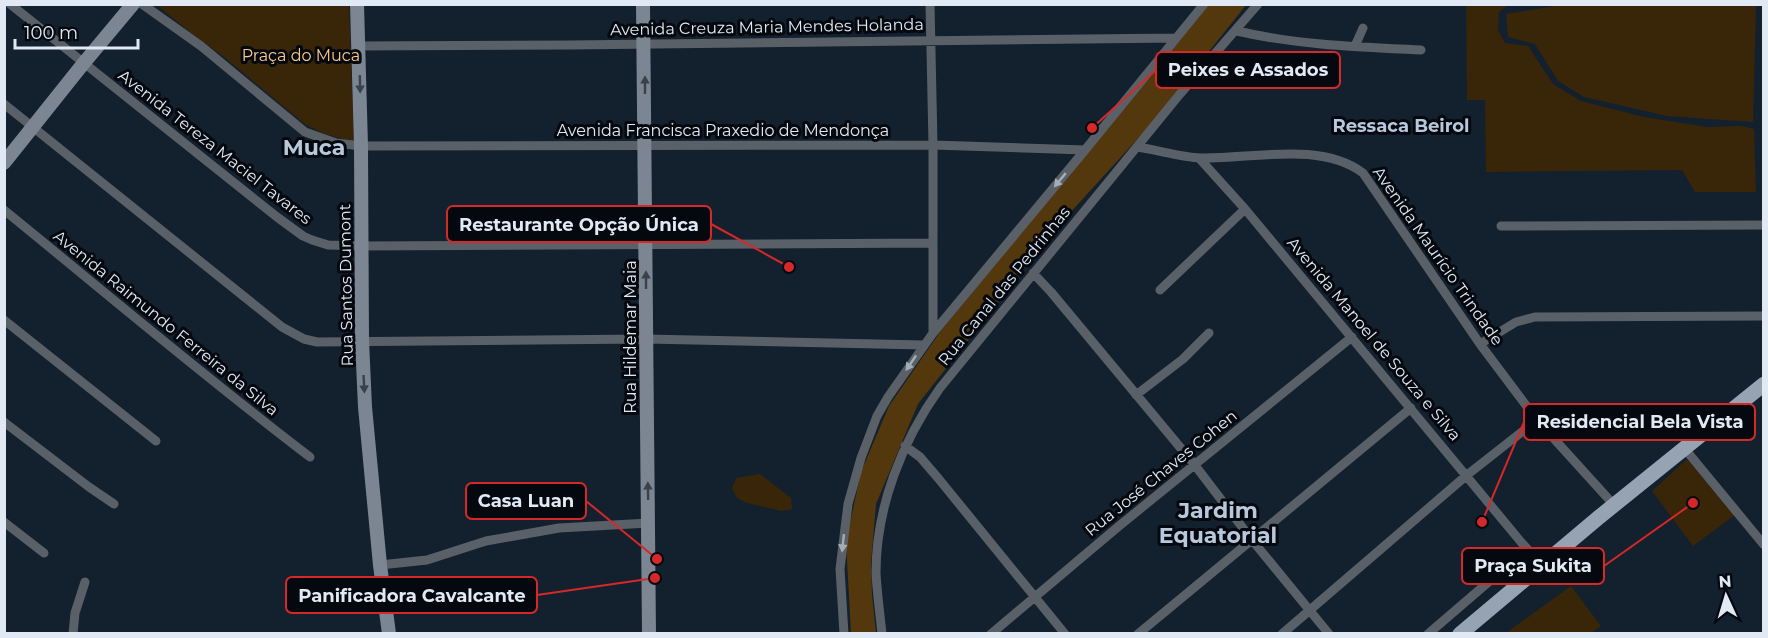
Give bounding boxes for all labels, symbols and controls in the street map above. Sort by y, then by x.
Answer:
scale bar [15,12,138,50]
street label: Avenida Creuza Maria Mendes Holanda [610,15,924,39]
text: 100 m [24,22,78,44]
park label: Praça do Muca [242,46,360,65]
callout: Peixes e Assados [1156,52,1340,88]
text: Peixes e Assados [1168,59,1329,81]
street label: Avenida Tereza Maciel Tavares [115,66,316,228]
one-way arrow [355,74,365,93]
one-way arrow [640,76,650,95]
district label: Ressaca Beirol [1332,115,1470,137]
street label: Avenida Francisca Praxedio de Mendonça [557,121,889,140]
district label: Muca [283,134,345,161]
street label: Avenida Maurício Trindade [1369,163,1507,349]
one-way arrow [1054,172,1067,187]
street label: Rua Santos Dumont [335,203,357,366]
street label: Rua Canal das Pedrinhas [934,203,1074,369]
callout: Restaurante Opção Única [447,206,711,242]
text: Restaurante Opção Única [459,214,699,236]
street label: Avenida Raimundo Ferreira da Silva [50,226,282,420]
street label: Avenida Manoel de Souza e Silva [1283,233,1465,445]
street label: Rua Hildemar Maia [621,260,640,414]
one-way arrow [641,271,651,290]
one-way arrow [905,355,916,372]
one-way arrow [360,374,369,393]
callout: Residencial Bela Vista [1524,404,1755,440]
street label: Rua José Chaves Cohen [1081,406,1241,540]
text: Residencial Bela Vista [1536,411,1744,433]
one-way arrow [643,482,653,501]
callout: Casa Luan [466,483,586,519]
text: Casa Luan [478,490,574,512]
district label: Jardim Equatorial [1159,497,1277,549]
one-way arrow [838,534,848,553]
callout: Praça Sukita [1462,548,1604,584]
text: Praça Sukita [1474,555,1592,577]
north arrow [1696,566,1756,626]
text: N [1718,572,1732,591]
callout: Panificadora Cavalcante [286,577,537,613]
text: Panificadora Cavalcante [298,585,526,607]

